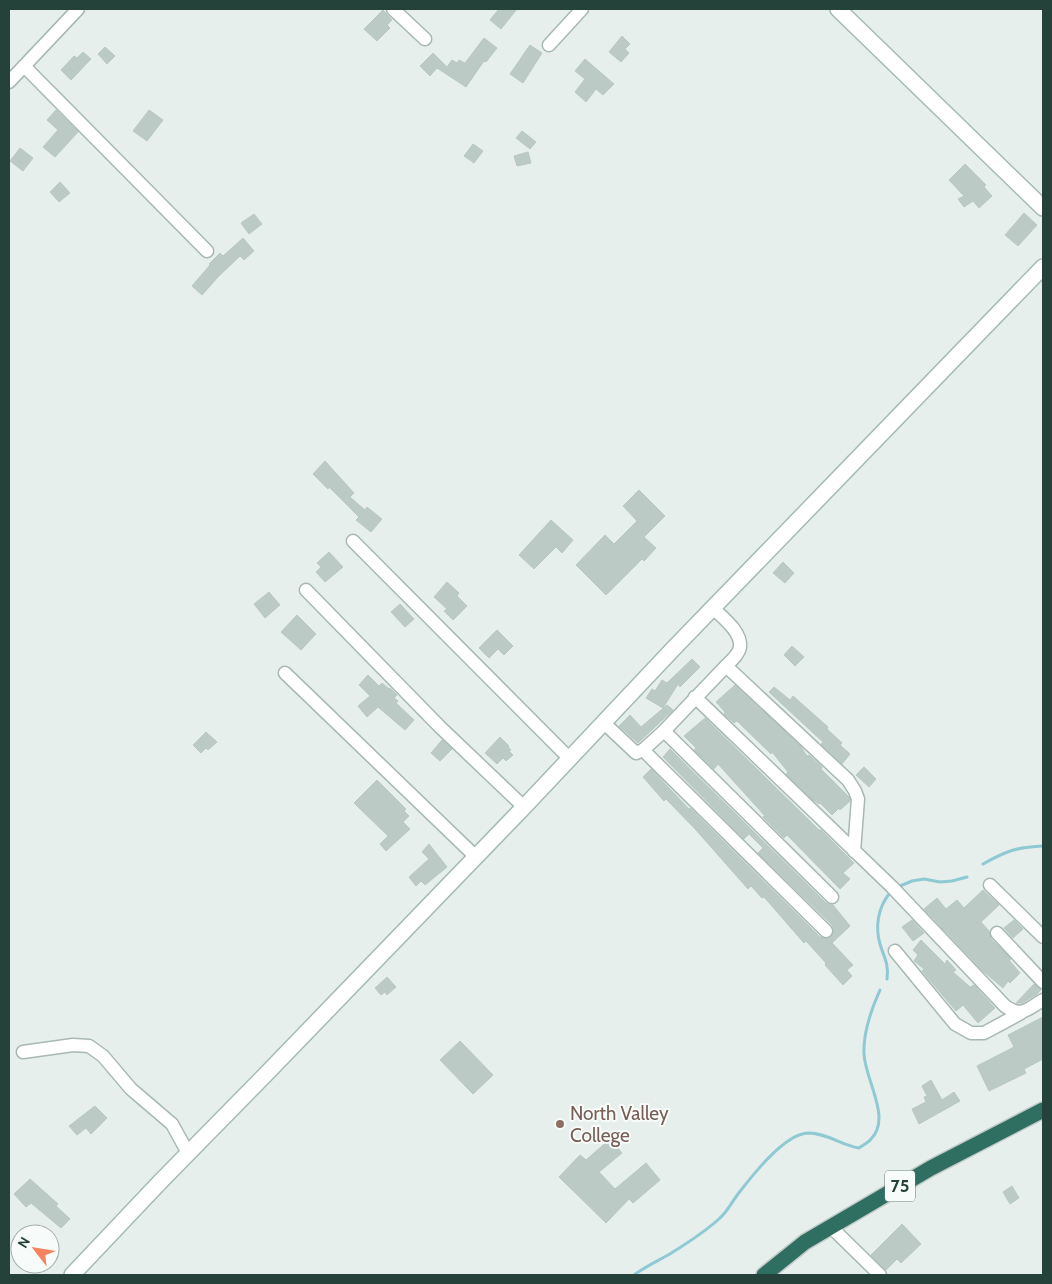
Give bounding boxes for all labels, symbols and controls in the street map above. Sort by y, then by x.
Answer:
place label: North Valley College [570,1102,669,1147]
marker: North Valley College [554,1118,566,1130]
road number: 75 [885,1170,915,1202]
north arrow [10,1224,60,1274]
text: N [14,1233,34,1251]

